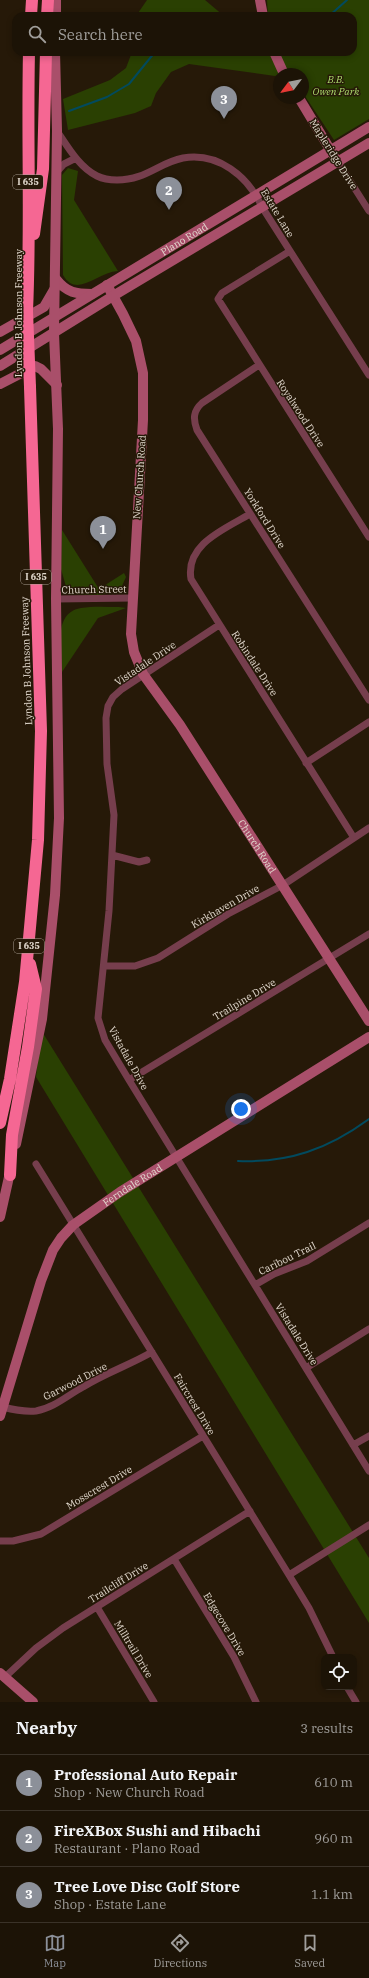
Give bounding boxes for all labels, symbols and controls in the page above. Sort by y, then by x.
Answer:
search box [12,12,357,56]
icon: search [26,23,48,45]
text: Search here [58,25,143,44]
north arrow [273,68,309,104]
park label: B.B. Owen Park [313,73,360,98]
pin: 3 [211,86,237,119]
street label: Mapleridge Drive [307,117,360,192]
road number: I 635 [13,175,43,189]
pin: 2 [156,177,182,210]
street label: Estate Lane [258,187,297,240]
street label: Plano Road [158,220,210,258]
street label: Lyndon B Johnson Freeway [12,248,25,377]
street label: Royalwood Drive [274,377,327,450]
street label: New Church Road [130,435,149,519]
street label: Yorkford Drive [241,486,288,551]
pin: 1 [90,516,116,549]
road number: I 635 [21,570,51,584]
street label: Church Street [61,582,127,597]
street label: Lyndon B Johnson Freeway [18,596,35,725]
street label: Robindale Drive [229,628,281,698]
street label: Vistadale Drive [112,638,178,689]
street label: Church Road [235,817,279,876]
street label: Kirkhaven Drive [189,882,262,931]
road number: I 635 [14,939,44,953]
street label: Trailpine Drive [210,976,278,1023]
street label: Vistadale Drive [106,1024,151,1092]
your location [231,1099,251,1119]
street label: Ferndale Road [100,1161,165,1209]
street label: Caribou Trail [256,1239,318,1278]
street label: Vistadale Drive [272,1301,321,1368]
street label: Garwood Drive [41,1360,110,1403]
street label: Faircrest Drive [171,1371,218,1437]
street label: Mosscrest Drive [64,1463,135,1512]
street label: Trailcliff Drive [86,1559,151,1606]
street label: Edgecove Drive [200,1590,249,1658]
street label: Milltrail Drive [111,1618,156,1680]
map controls [321,1654,357,1690]
button: locate [321,1654,357,1690]
text: Nearby [16,1717,77,1739]
text: 3 results [300,1720,353,1737]
text: Professional Auto Repair [54,1765,237,1784]
text: 1 [25,1774,33,1791]
text: 610 m [314,1774,353,1791]
text: Shop · New Church Road [54,1784,205,1801]
text: FireXBox Sushi and Hibachi [54,1821,261,1840]
text: 2 [25,1830,33,1847]
text: 960 m [314,1830,353,1847]
text: Restaurant · Plano Road [54,1840,200,1857]
text: Tree Love Disc Golf Store [54,1877,240,1896]
text: 3 [25,1886,33,1903]
text: 1.1 km [311,1886,353,1903]
text: Shop · Estate Lane [54,1896,166,1913]
tab: Map [44,1932,66,1970]
tab: Directions [153,1932,207,1970]
tab: Saved [294,1932,325,1970]

